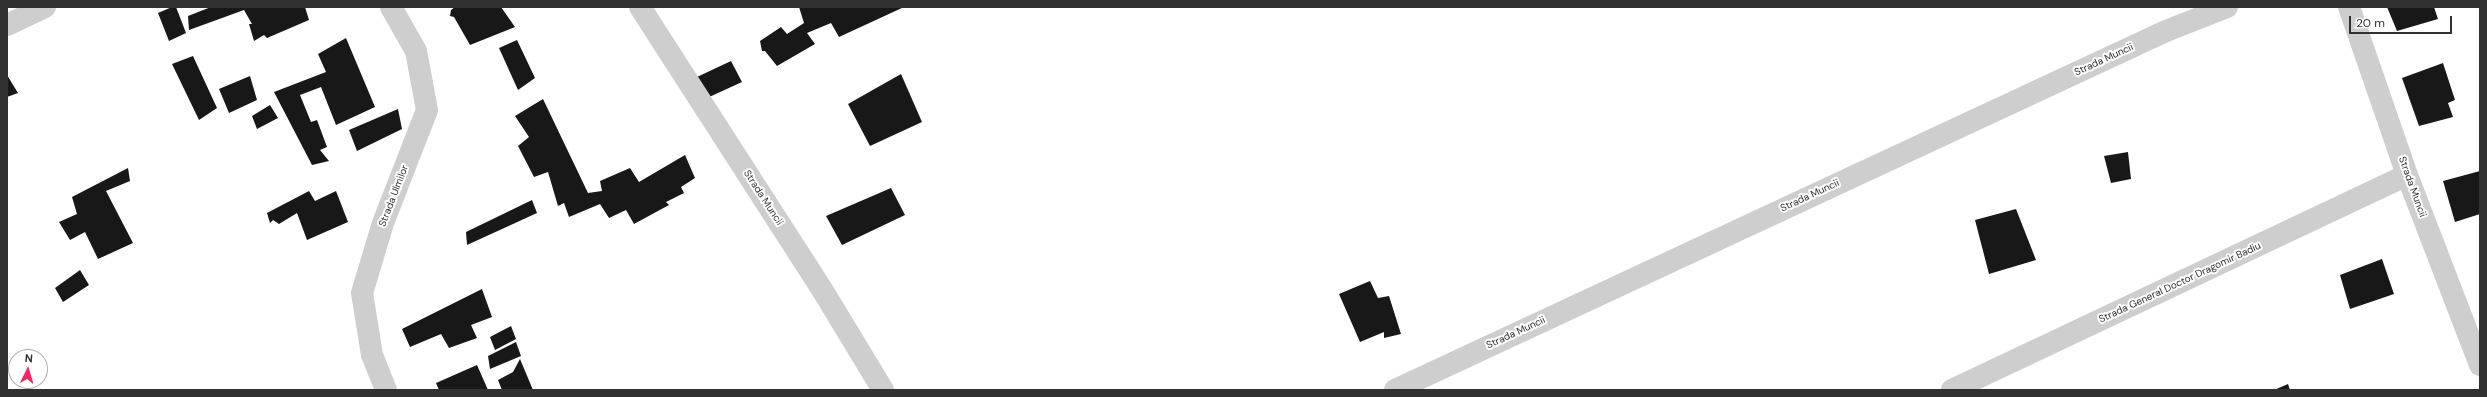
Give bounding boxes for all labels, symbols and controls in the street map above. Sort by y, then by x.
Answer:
scale bar [2351,8,2454,34]
text: 20 m [2356,15,2385,31]
street label: Strada Muncii [2073,41,2135,79]
street label: Strada Muncii [2395,155,2429,219]
street label: Strada Ulmilor [377,163,411,229]
street label: Strada Muncii [741,168,785,228]
street label: Strada Muncii [1779,177,1841,215]
street label: Strada General Doctor Dragomir Badiu [2097,240,2263,326]
street label: Strada Muncii [1485,314,1547,352]
north arrow [8,349,48,389]
text: N [24,351,34,365]

